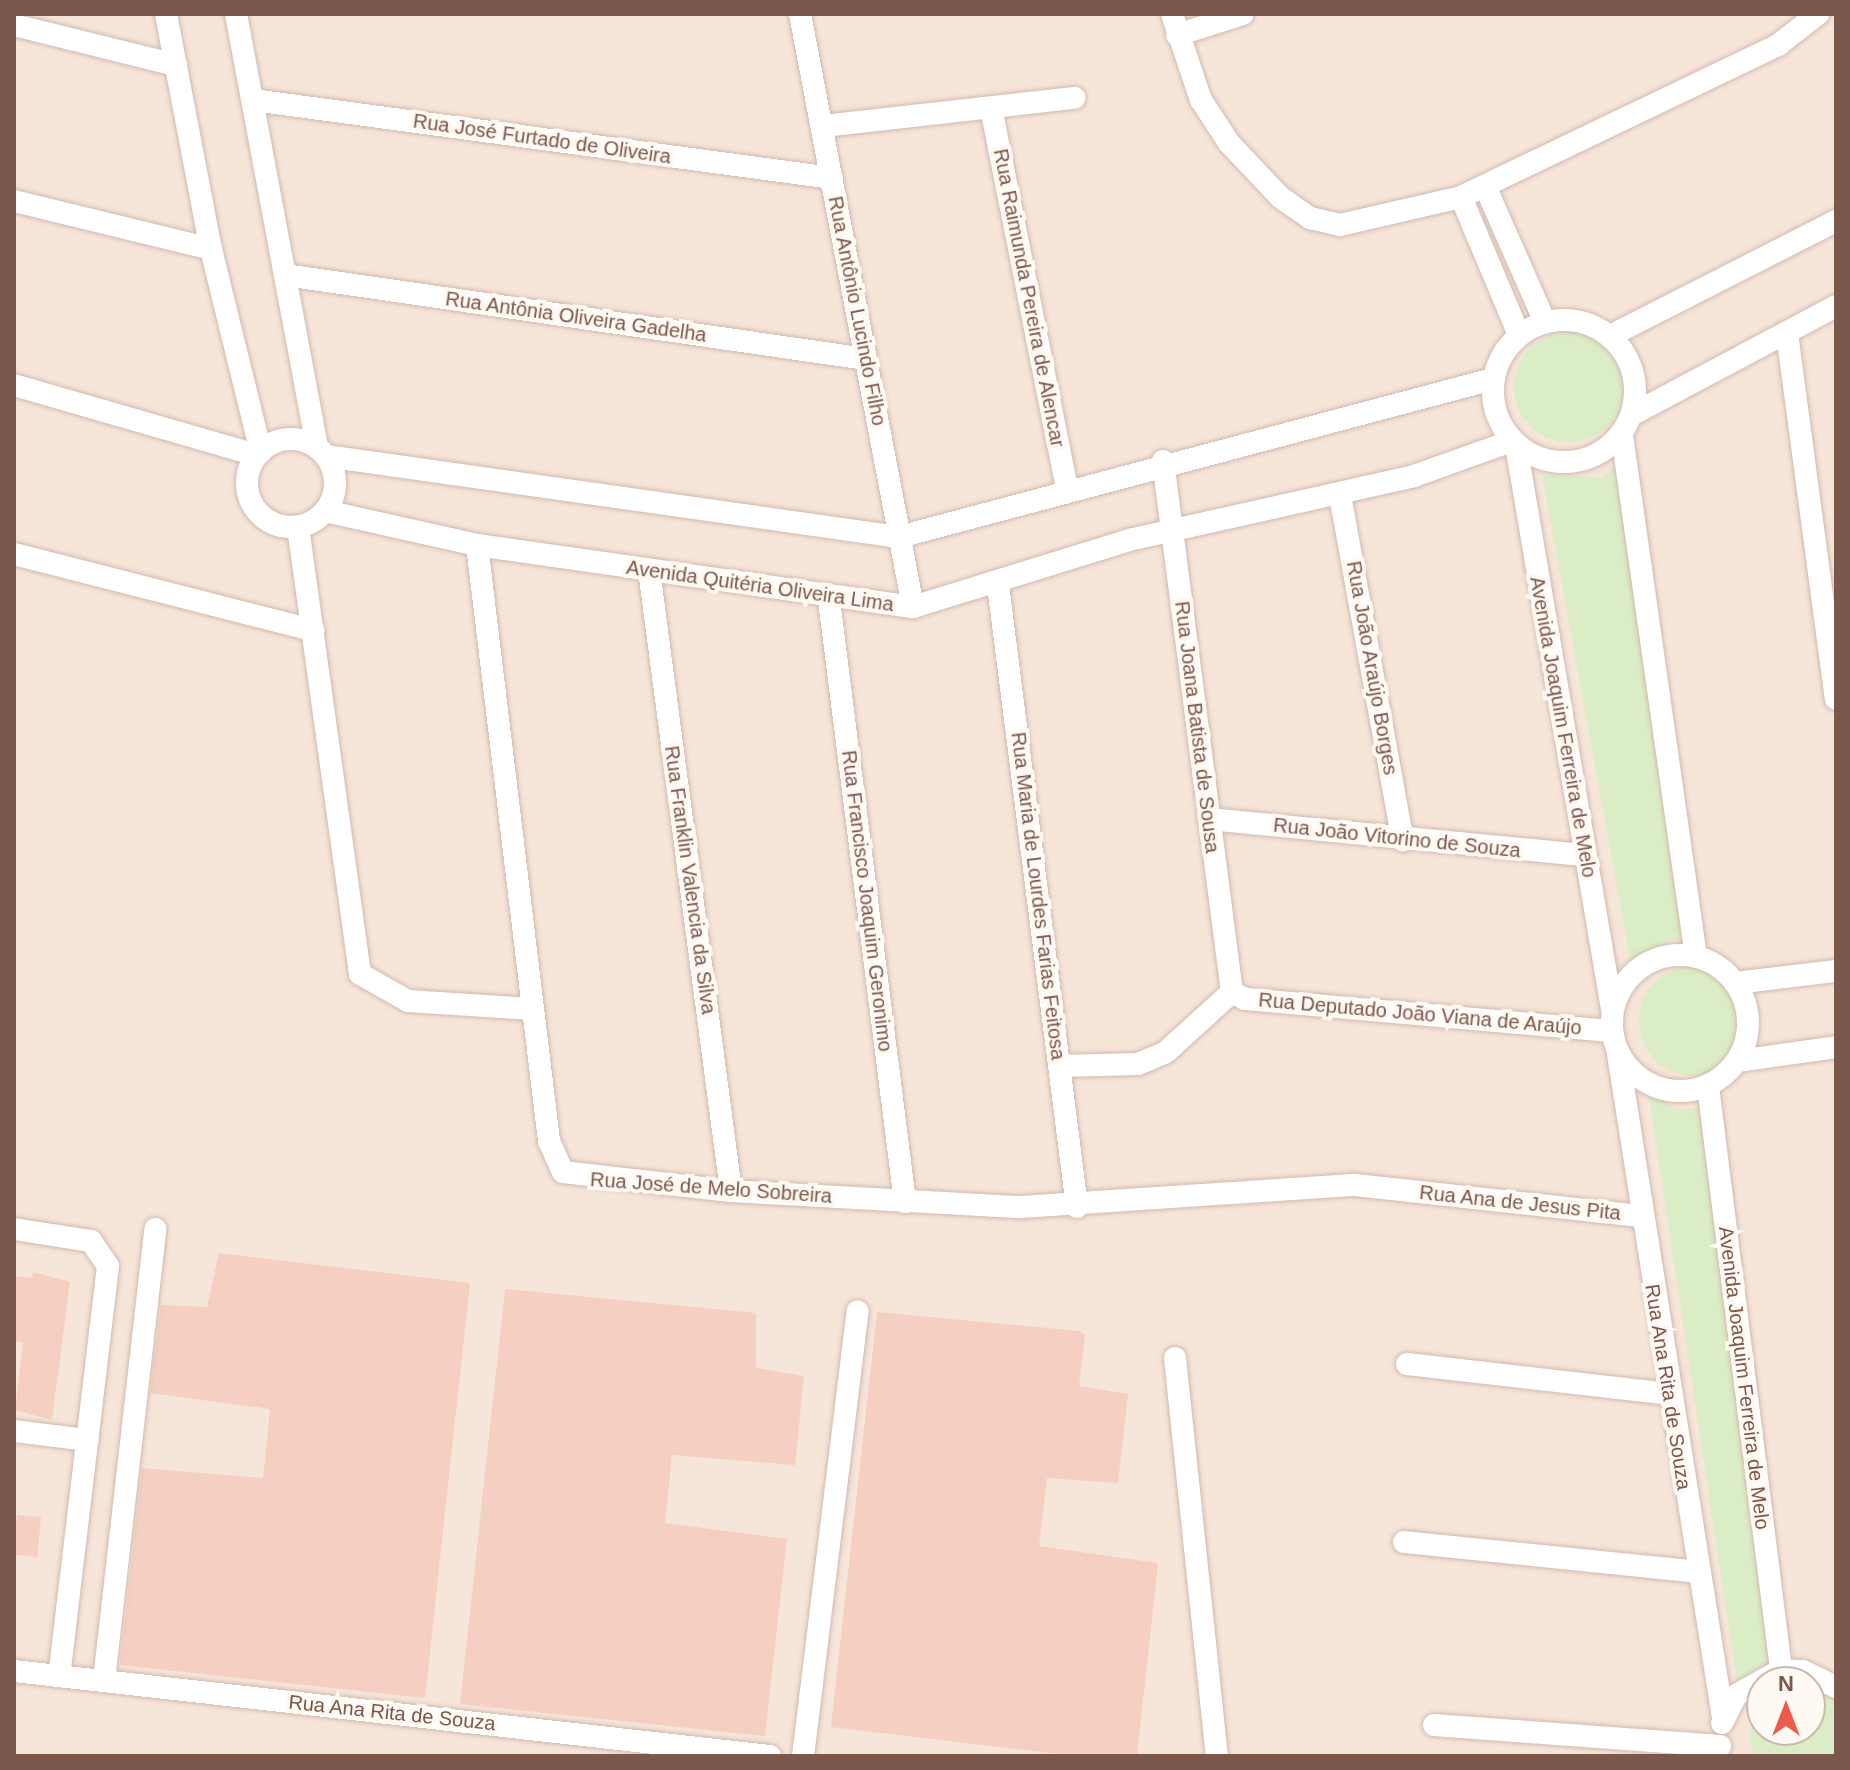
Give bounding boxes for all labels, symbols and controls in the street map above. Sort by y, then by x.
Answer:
street label: Rua José Furtado de Oliveira [412,109,672,169]
street label: Rua Raimunda Pereira de Alencar [988,146,1070,450]
street label: Rua Antônio Lucindo Filho [823,194,891,428]
street label: Rua Antônia Oliveira Gadelha [443,287,709,347]
street label: Avenida Quitéria Oliveira Lima [625,555,895,617]
street label: Rua João Araújo Borges [1341,559,1403,777]
street label: Avenida Joaquim Ferreira de Melo [1525,575,1601,879]
street label: Rua Joana Batista de Sousa [1170,600,1224,854]
street label: Rua Maria de Lourdes Farias Feitosa [1006,731,1070,1061]
street label: Rua Franklin Valencia da Silva [659,744,721,1016]
street label: Rua Francisco Joaquim Geronimo [837,749,897,1053]
street label: Rua João Vitorino de Souza [1272,813,1522,863]
street label: Rua Deputado João Viana de Araújo [1257,988,1583,1040]
street label: Rua José de Melo Sobreira [589,1168,833,1208]
street label: Rua Ana de Jesus Pita [1418,1180,1622,1226]
street label: Avenida Joaquim Ferreira de Melo [1713,1225,1775,1531]
street label: Rua Ana Rita de Souza [1640,1282,1696,1492]
north arrow [1746,1666,1826,1746]
text: N [1778,1671,1794,1696]
street label: Rua Ana Rita de Souza [287,1690,497,1736]

